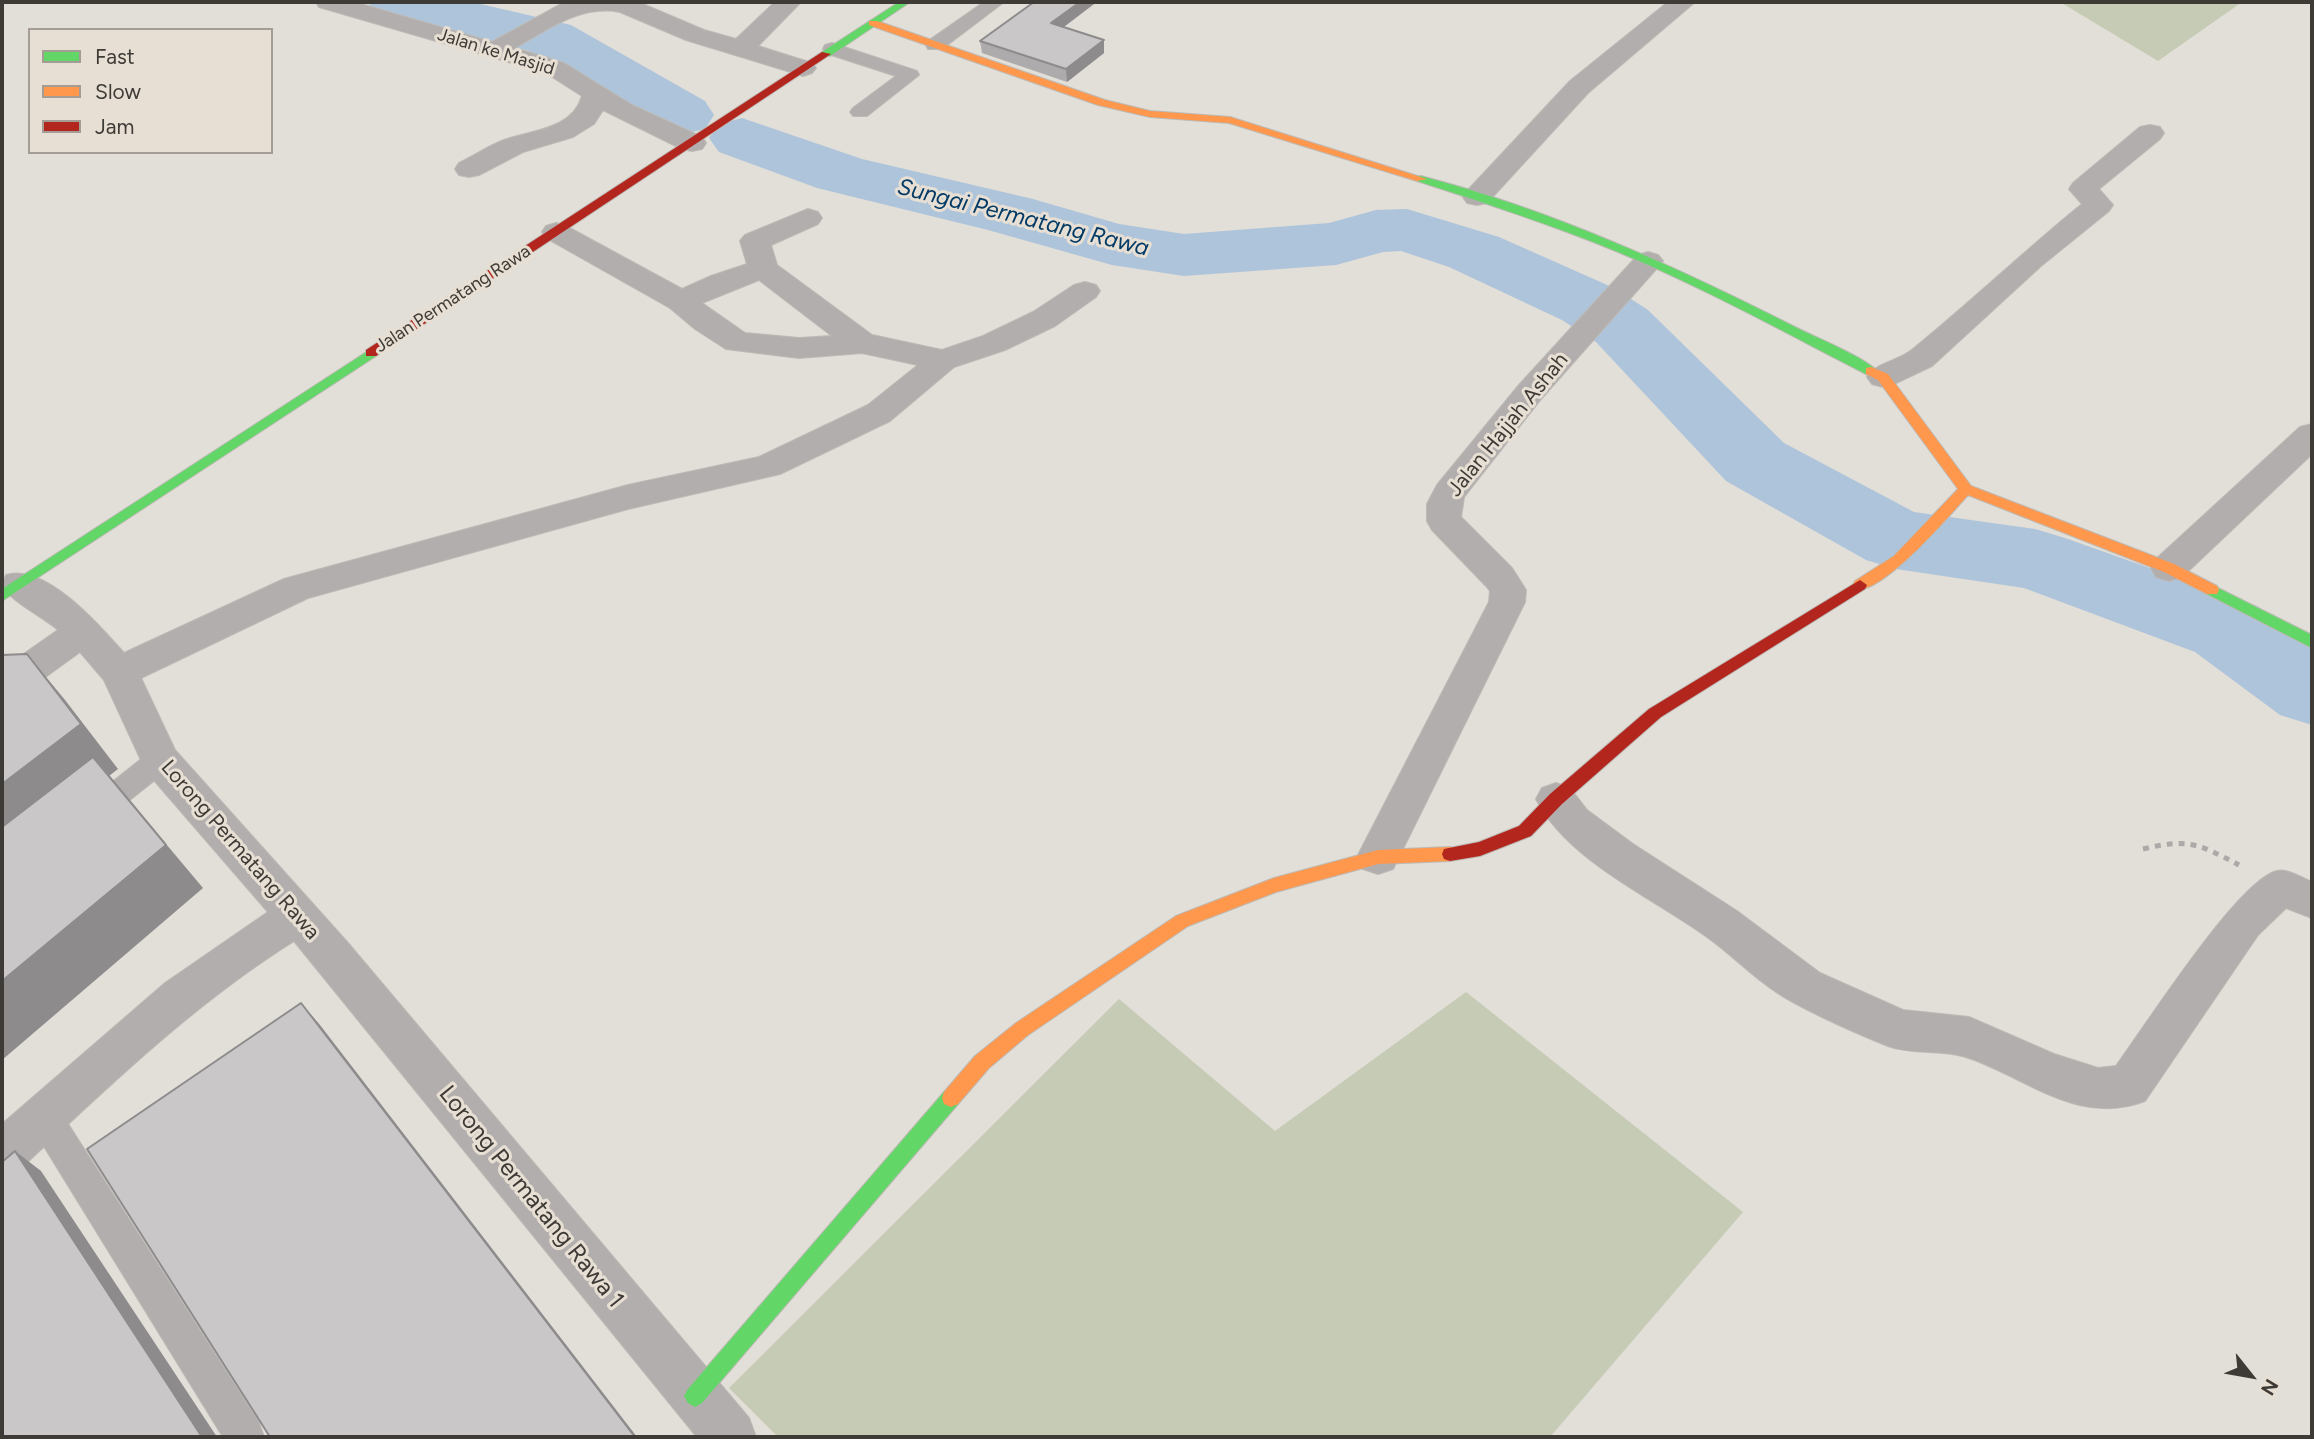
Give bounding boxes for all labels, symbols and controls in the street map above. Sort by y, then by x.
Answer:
street label: Jalan ke Masjid [435,24,557,80]
legend [28,28,273,154]
text: Fast [95,44,135,69]
text: Slow [95,79,141,104]
text: Jam [95,114,134,139]
water label: Sungai Permatang Rawa [895,173,1151,263]
street label: Jalan Permatang Rawa [371,241,535,357]
street label: Jalan Hajjah Ashah [1442,348,1574,502]
street label: Lorong Permatang Rawa [155,755,325,945]
street label: Lorong Permatang Rawa 1 [432,1080,630,1314]
north arrow [2216,1341,2286,1411]
text: N [2256,1375,2283,1399]

